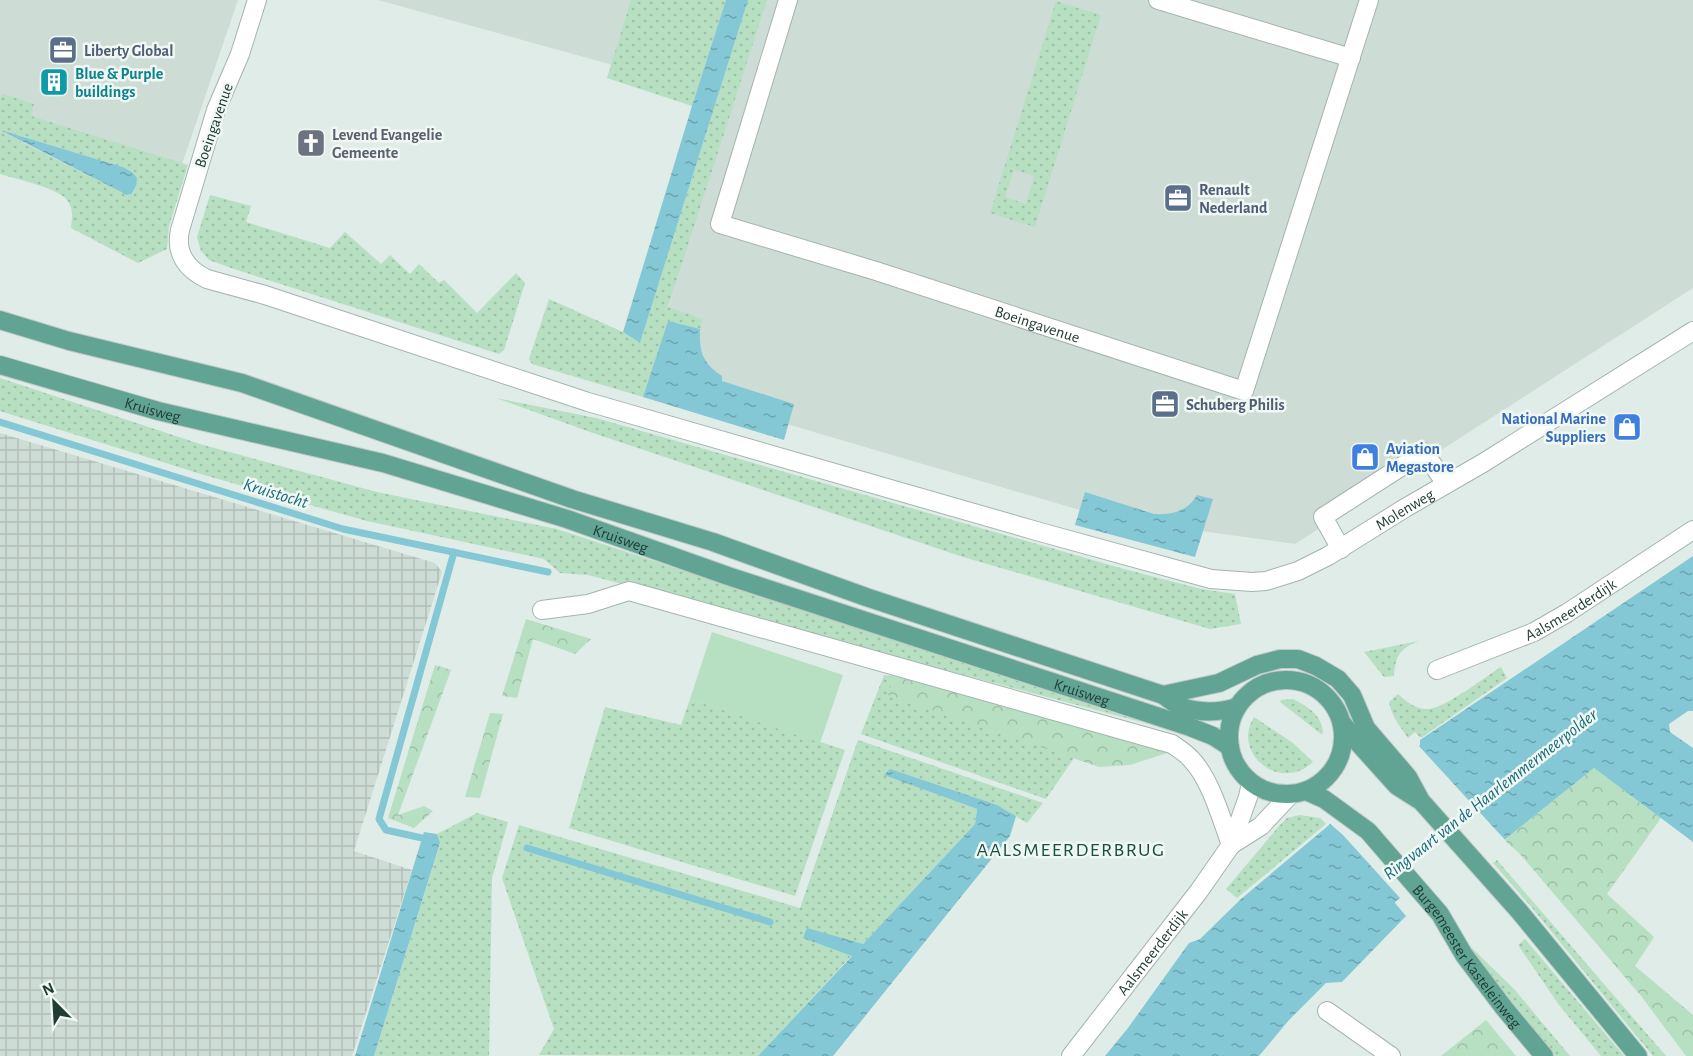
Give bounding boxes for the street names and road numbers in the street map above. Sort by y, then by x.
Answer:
street label: Boeingavenue [192,81,236,170]
street label: Boeingavenue [993,303,1082,346]
street label: Kruisweg [123,395,182,425]
street label: Molenweg [1373,486,1437,533]
street label: Kruisweg [591,522,650,556]
street label: Aalsmeerderdijk [1523,576,1620,644]
street label: Kruisweg [1052,676,1112,709]
street label: Burgemeester Kasteleinweg [1409,882,1524,1031]
street label: Aalsmeerderdijk [1115,906,1191,998]

